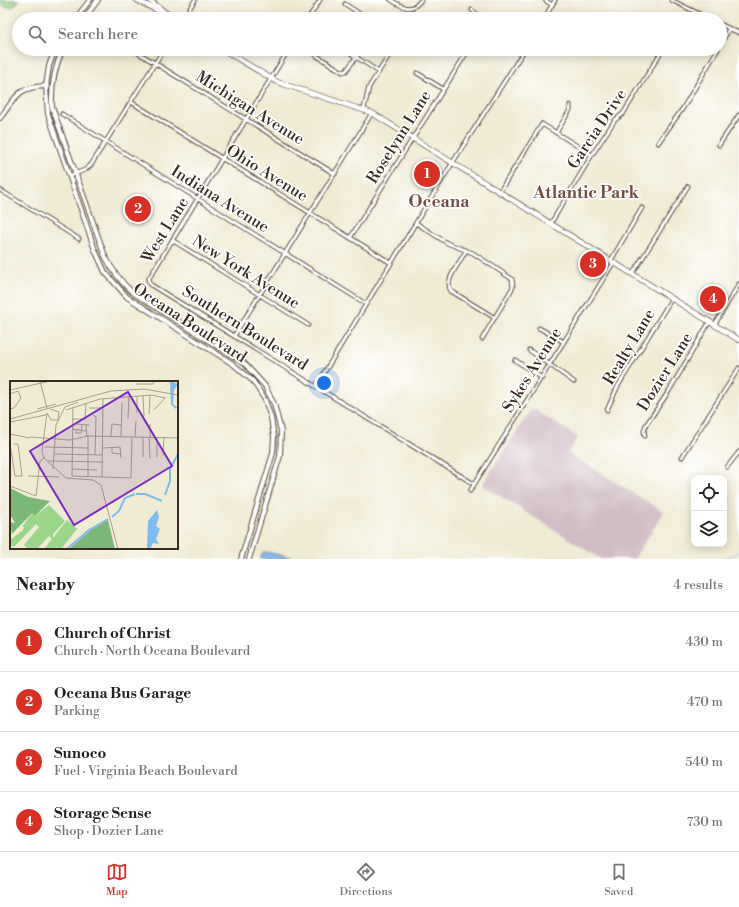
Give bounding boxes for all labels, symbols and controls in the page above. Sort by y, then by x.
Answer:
search box [12,12,727,56]
icon: search [26,23,48,45]
text: Search here [58,25,138,44]
street label: Michigan Avenue [192,67,308,149]
street label: Garcia Drive [563,85,631,173]
street label: Roselynn Lane [362,87,436,187]
street label: Ohio Avenue [223,140,311,206]
pin: 1 [414,159,440,189]
street label: Indiana Avenue [167,161,273,237]
district label: Atlantic Park [532,182,639,204]
district label: Oceana [409,191,470,213]
street label: West Lane [136,193,193,268]
pin: 2 [125,194,151,224]
street label: New York Avenue [188,231,304,313]
pin: 3 [580,249,606,279]
street label: Oceana Boulevard [129,279,251,367]
street label: Southern Boulevard [178,281,312,375]
pin: 4 [700,284,726,314]
street label: Realty Lane [599,305,659,389]
street label: Sykes Avenue [498,324,566,416]
street label: Dozier Lane [633,329,697,415]
your location [314,373,334,393]
inset map [10,381,178,549]
map controls [691,475,727,547]
button: locate [691,475,727,511]
button: layers [691,511,727,547]
text: Nearby [16,574,75,596]
text: 4 results [673,577,723,593]
text: Church of Christ [54,624,171,643]
text: 1 [26,634,32,650]
text: 430 m [685,634,723,650]
text: Church · North Oceana Boulevard [54,643,250,659]
text: Oceana Bus Garage [54,684,191,703]
text: 2 [25,694,33,710]
text: 470 m [687,694,723,710]
text: Parking [54,703,100,719]
text: Sunoco [54,744,106,763]
text: 3 [25,754,33,770]
text: 540 m [685,754,723,770]
text: Fuel · Virginia Beach Boulevard [54,763,238,779]
text: Storage Sense [54,804,152,823]
text: 4 [25,814,33,830]
text: 730 m [687,814,723,830]
text: Shop · Dozier Lane [54,823,164,839]
tab: Map [106,861,128,899]
tab: Directions [340,861,393,899]
tab: Saved [604,861,633,899]

